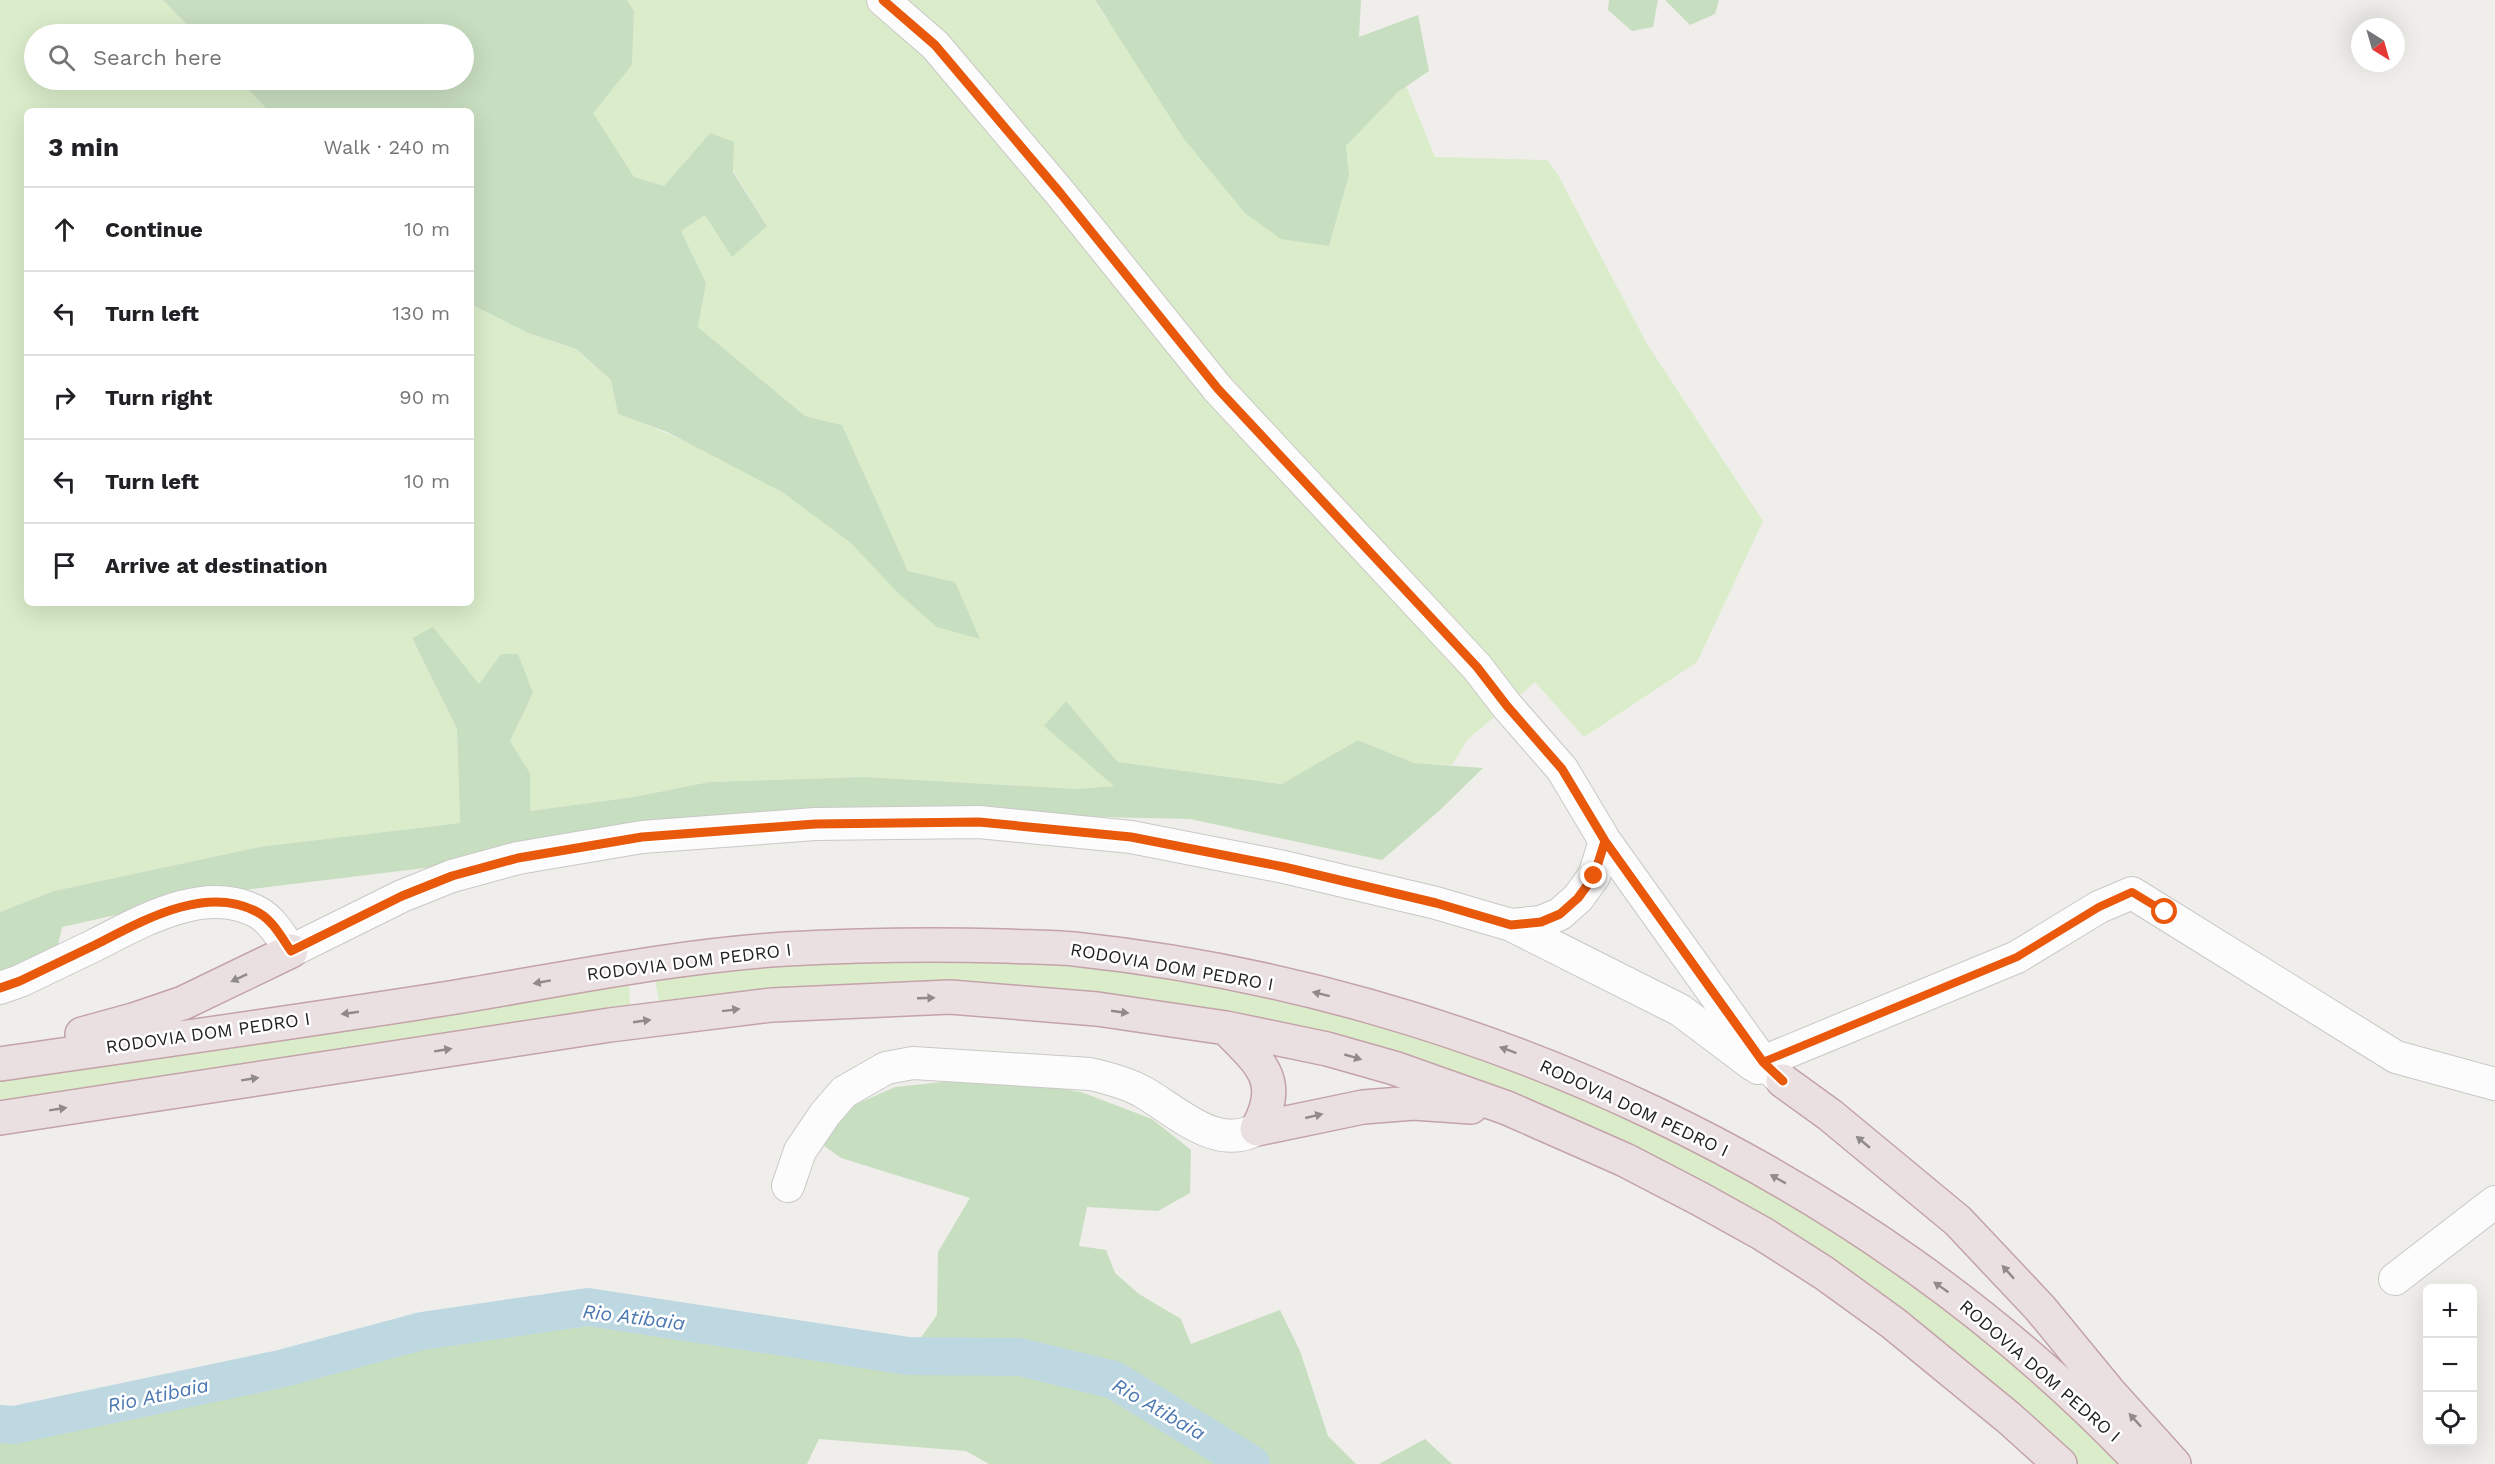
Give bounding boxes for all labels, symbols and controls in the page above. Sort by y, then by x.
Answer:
north arrow [2351,18,2405,72]
search box [24,24,474,90]
icon: search [45,41,78,74]
text: Search here [93,45,222,70]
text: 3 min [48,132,119,162]
text: Walk · 240 m [323,135,450,159]
icon: ahead [48,213,81,246]
text: Continue [105,217,203,242]
text: 10 m [404,217,450,241]
icon: left [48,297,81,330]
text: Turn left [105,301,199,326]
text: 130 m [392,301,450,325]
icon: right [48,381,81,414]
text: Turn right [105,385,212,410]
text: 90 m [399,385,450,409]
icon: left [48,465,81,498]
text: Turn left [105,469,199,494]
text: 10 m [404,469,450,493]
icon: arrive [48,549,81,582]
text: Arrive at destination [105,553,328,578]
route end [1580,862,1606,888]
route start [2151,898,2177,924]
street label: RODOVIA DOM PEDRO I [1069,938,1275,995]
street label: RODOVIA DOM PEDRO I [585,939,792,984]
one-way arrow [231,973,248,982]
one-way arrow [533,978,552,987]
one-way arrow [1312,989,1330,998]
one-way arrow [916,993,935,1003]
one-way arrow [722,1005,741,1014]
street label: RODOVIA DOM PEDRO I [104,1008,311,1057]
one-way arrow [340,1008,359,1017]
one-way arrow [1111,1008,1130,1017]
one-way arrow [632,1016,651,1025]
one-way arrow [434,1045,453,1054]
one-way arrow [1499,1045,1517,1055]
one-way arrow [1344,1052,1362,1062]
street label: RODOVIA DOM PEDRO I [1536,1055,1732,1161]
one-way arrow [241,1074,260,1083]
one-way arrow [48,1104,67,1113]
one-way arrow [1304,1110,1323,1120]
one-way arrow [1856,1136,1871,1149]
one-way arrow [1770,1174,1787,1184]
one-way arrow [2001,1265,2015,1280]
one-way arrow [1933,1282,1949,1293]
map controls [2423,1284,2477,1446]
button: + [2423,1284,2477,1338]
street label: RODOVIA DOM PEDRO I [1956,1295,2125,1446]
water label: Rio Atibaia [581,1299,687,1335]
button: − [2423,1338,2477,1392]
water label: Rio Atibaia [105,1373,211,1417]
water label: Rio Atibaia [1108,1373,1210,1445]
button: locate [2423,1392,2477,1446]
one-way arrow [2129,1413,2142,1428]

